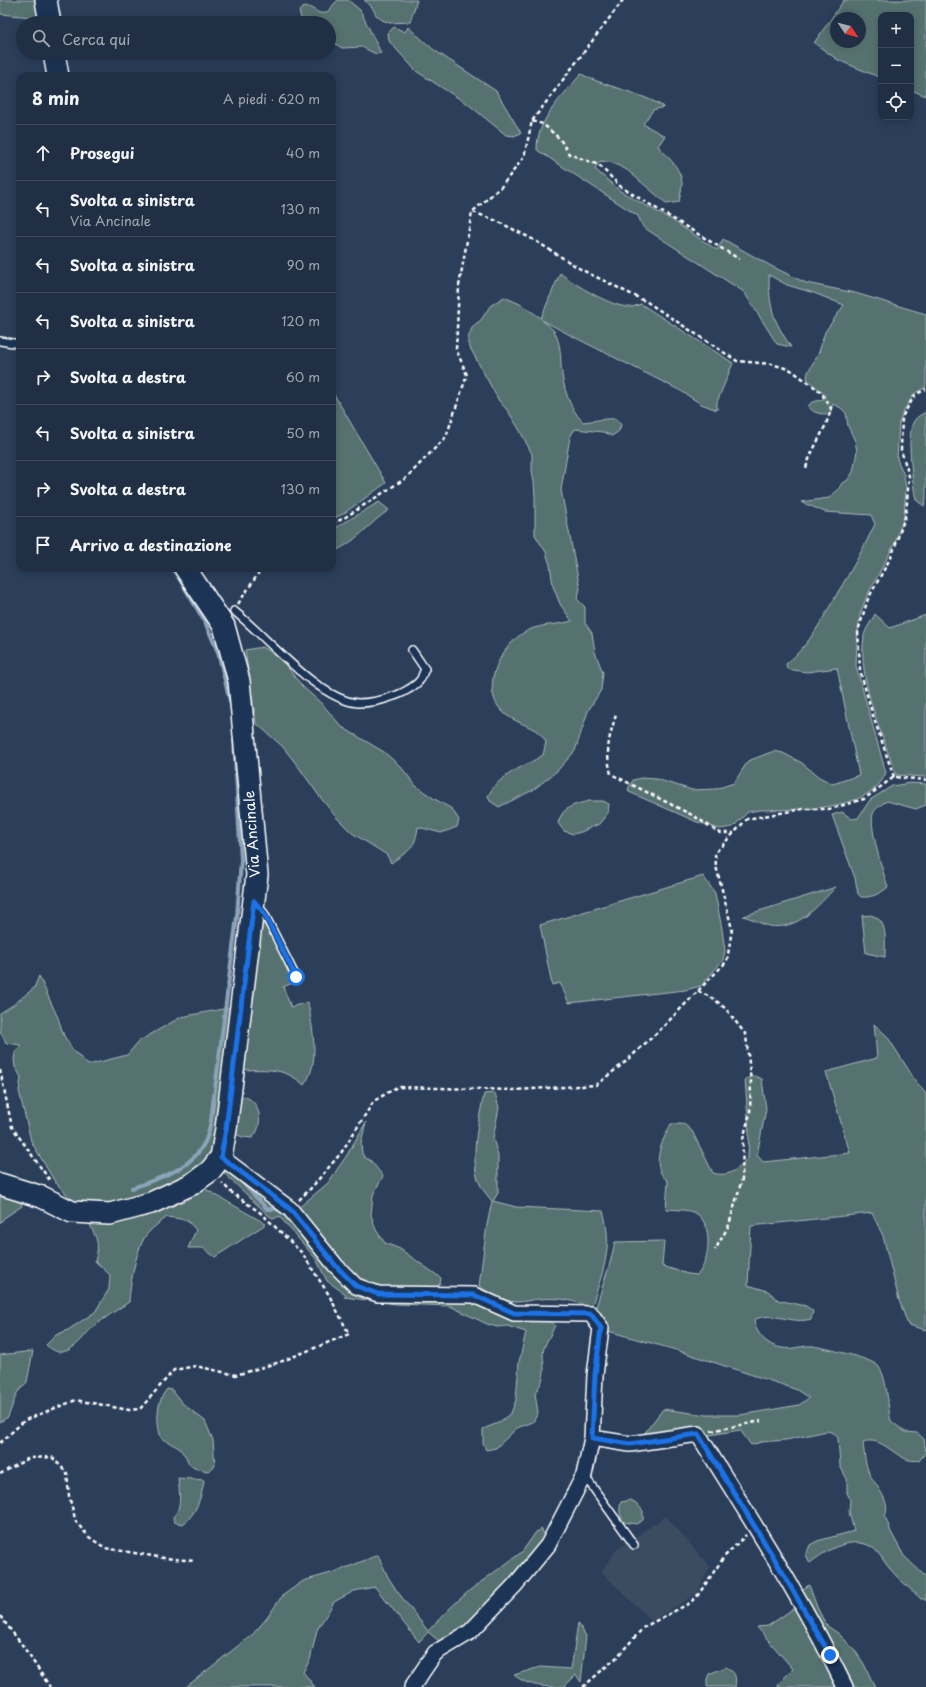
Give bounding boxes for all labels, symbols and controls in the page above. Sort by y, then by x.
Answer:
north arrow [830,12,866,48]
map controls [878,12,914,120]
button: + [878,12,914,48]
search box [16,16,336,60]
icon: search [30,27,52,49]
text: Cerca qui [62,27,130,50]
button: − [878,48,914,84]
button: locate [878,84,914,120]
text: 8 min [32,85,80,111]
text: A piedi · 620 m [223,89,320,108]
text: Prosegui [70,141,134,164]
icon: ahead [32,142,54,164]
text: 40 m [286,143,320,162]
text: Svolta a sinistra [70,188,195,211]
icon: left [32,198,54,220]
text: 130 m [281,199,320,218]
text: Via Ancinale [70,211,151,230]
text: Svolta a sinistra [70,253,195,276]
icon: left [32,254,54,276]
text: 90 m [287,255,320,274]
text: Svolta a sinistra [70,309,195,332]
icon: left [32,310,54,332]
text: 120 m [281,311,320,330]
text: Svolta a destra [70,365,186,388]
icon: right [32,366,54,388]
text: 60 m [286,367,320,386]
text: Svolta a sinistra [70,421,195,444]
icon: left [32,422,54,444]
text: 50 m [286,423,320,442]
text: Svolta a destra [70,477,186,500]
icon: right [32,478,54,500]
text: 130 m [281,479,320,498]
text: Arrivo a destinazione [70,533,232,556]
icon: arrive [32,534,54,556]
street label: Via Ancinale [238,790,265,878]
route start [287,968,305,986]
route end [821,1646,839,1664]

